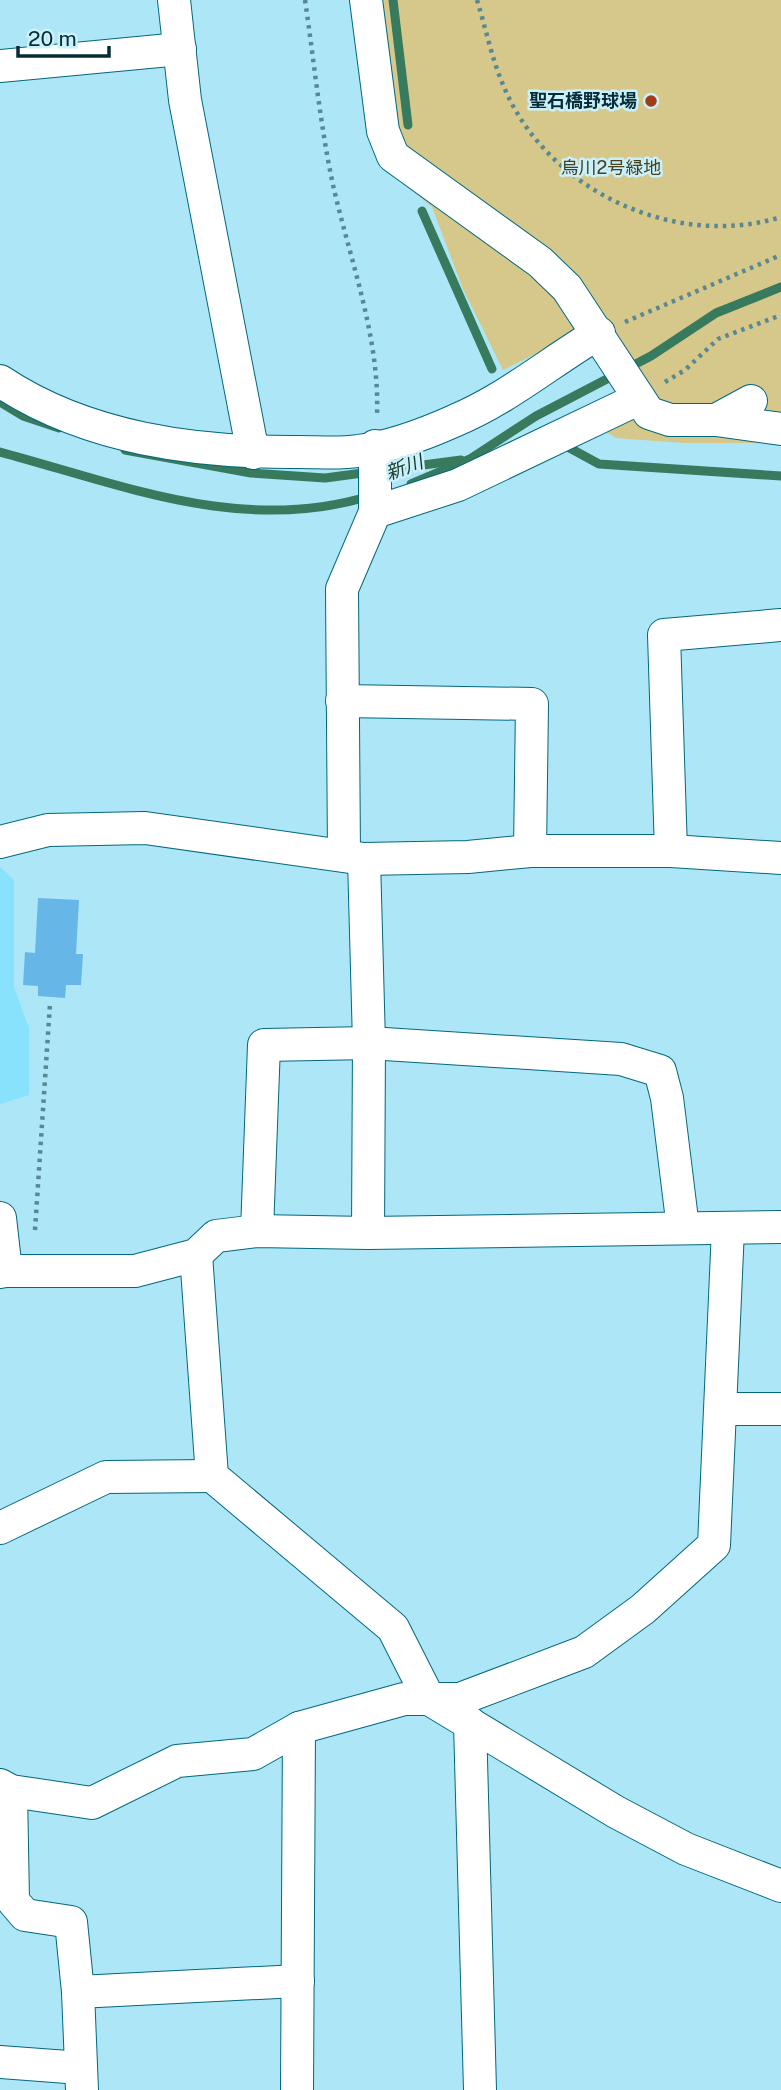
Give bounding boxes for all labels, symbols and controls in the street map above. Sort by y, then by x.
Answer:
scale bar [18,14,108,58]
text: 20 m [28,26,77,51]
place label: 聖石橋野球場 [529,90,637,111]
marker: 聖石橋野球場 [643,93,659,109]
park label: 烏川2号緑地 [561,157,661,178]
water label: 新川 [382,449,427,484]

